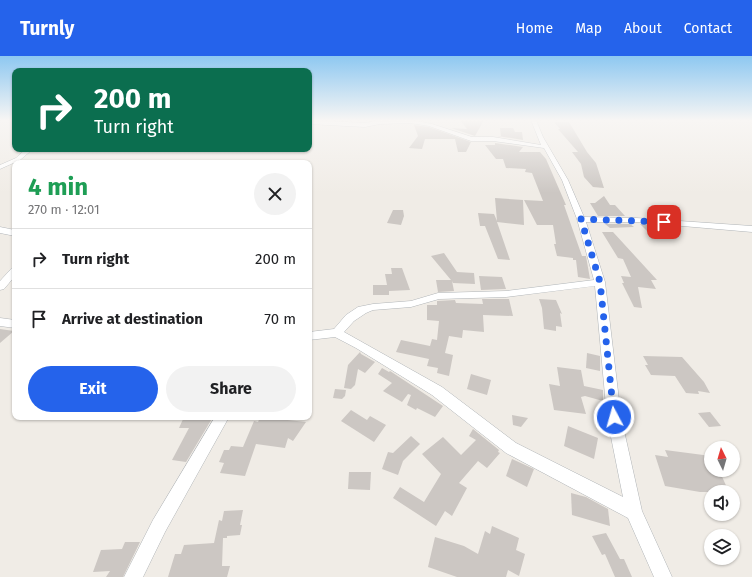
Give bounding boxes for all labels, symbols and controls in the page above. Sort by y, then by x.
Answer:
text: Turnly [20,17,74,40]
text: Home [516,20,553,37]
text: Map [575,20,602,37]
text: About [624,20,662,37]
text: Contact [684,20,732,37]
text: 200 m [94,82,172,115]
icon: right [28,84,80,136]
text: Turn right [94,116,174,138]
text: 4 min [28,173,88,201]
button: close [254,173,296,215]
text: 270 m · 12:01 [28,202,100,217]
pin [647,205,681,239]
icon: arrive [653,211,675,233]
icon: right [28,248,50,270]
text: Turn right [62,250,129,268]
text: 200 m [255,250,296,268]
icon: arrive [28,308,50,330]
text: Arrive at destination [62,310,203,328]
text: 70 m [264,310,296,328]
button: Exit [28,366,158,412]
button: Share [166,366,296,412]
position arrow [593,396,635,438]
north arrow [704,441,740,477]
map controls [704,441,740,565]
button: sound [704,485,740,521]
button: layers [704,529,740,565]

